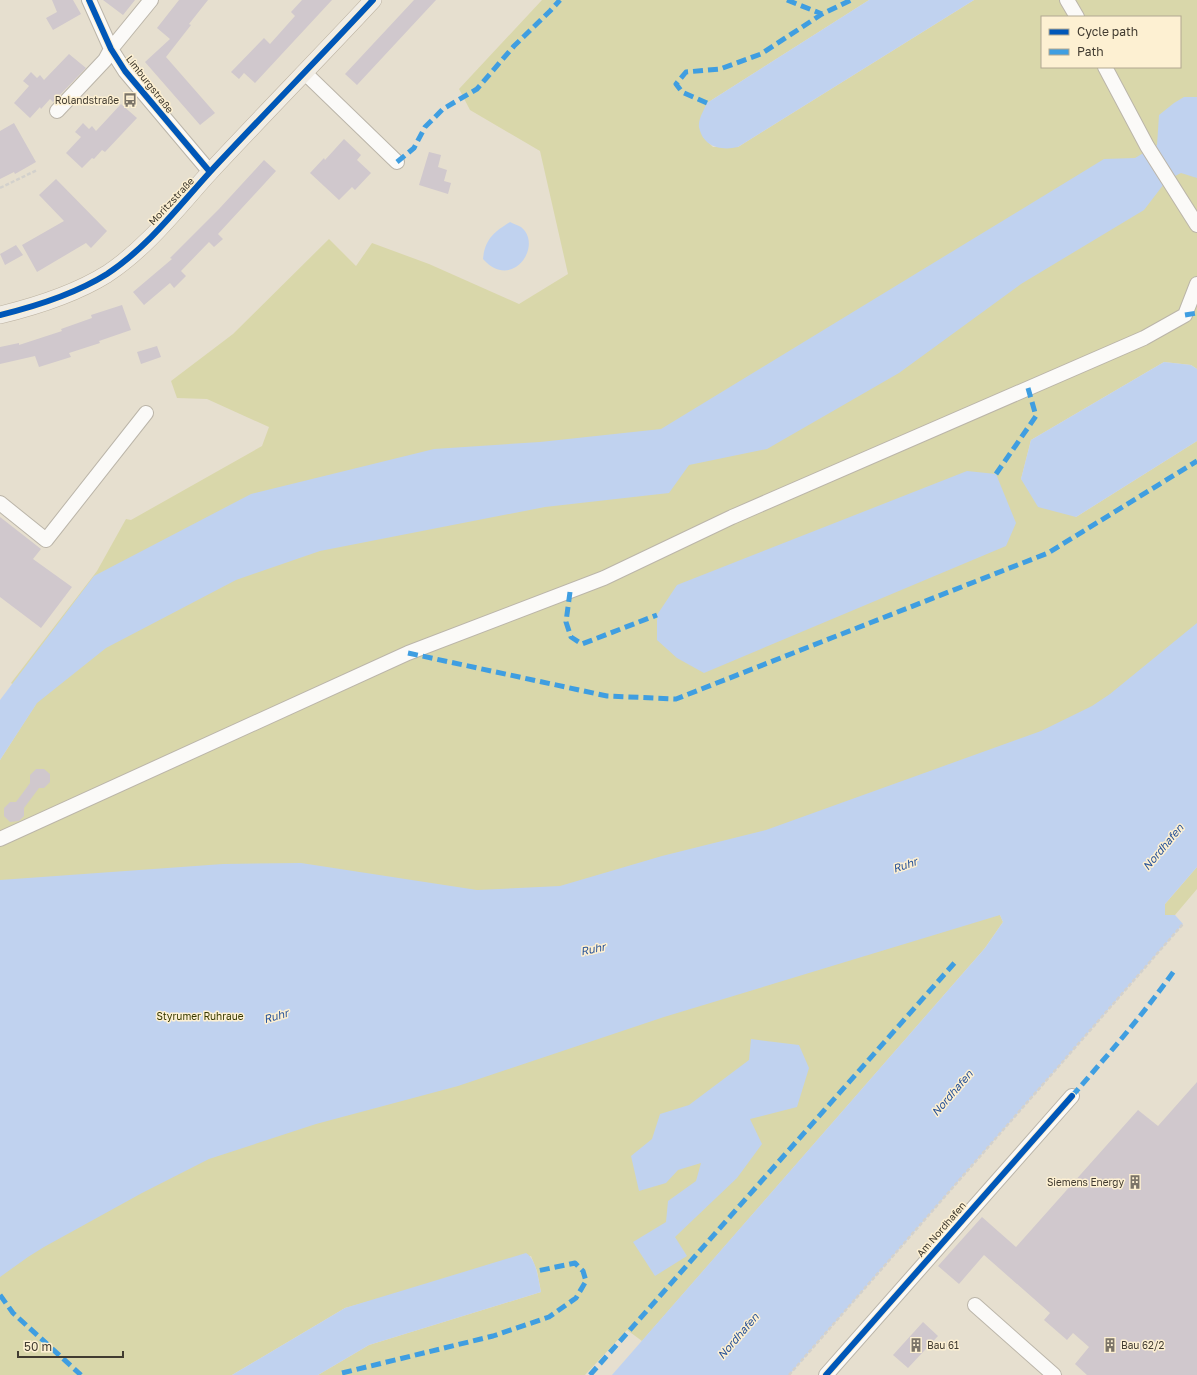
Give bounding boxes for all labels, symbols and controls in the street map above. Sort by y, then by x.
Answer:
legend [1041,16,1181,68]
text: Cycle path [1077,24,1138,39]
text: Path [1077,44,1104,59]
street label: Limburgstraße [124,53,176,115]
bus stop icon: Rolandstraße [122,92,138,108]
place label: Rolandstraße [55,94,119,106]
street label: Moritzstraße [146,175,196,227]
water label: Nordhafen [1140,820,1186,872]
water label: Ruhr [891,854,920,875]
water label: Ruhr [579,939,608,957]
water label: Ruhr [262,1005,291,1025]
park label: Styrumer Ruhraue [156,1010,244,1022]
water label: Nordhafen [928,1066,976,1118]
building icon: Siemens Energy [1127,1174,1143,1190]
place label: Siemens Energy [1047,1176,1124,1188]
street label: Am Nordhafen [914,1199,968,1259]
water label: Nordhafen [714,1309,762,1361]
scale bar [18,1333,123,1359]
building icon: Bau 61 [908,1337,924,1353]
building icon: Bau 62/2 [1102,1337,1118,1353]
text: 50 m [24,1339,52,1354]
place label: Bau 61 [927,1339,959,1351]
place label: Bau 62/2 [1121,1339,1165,1351]

